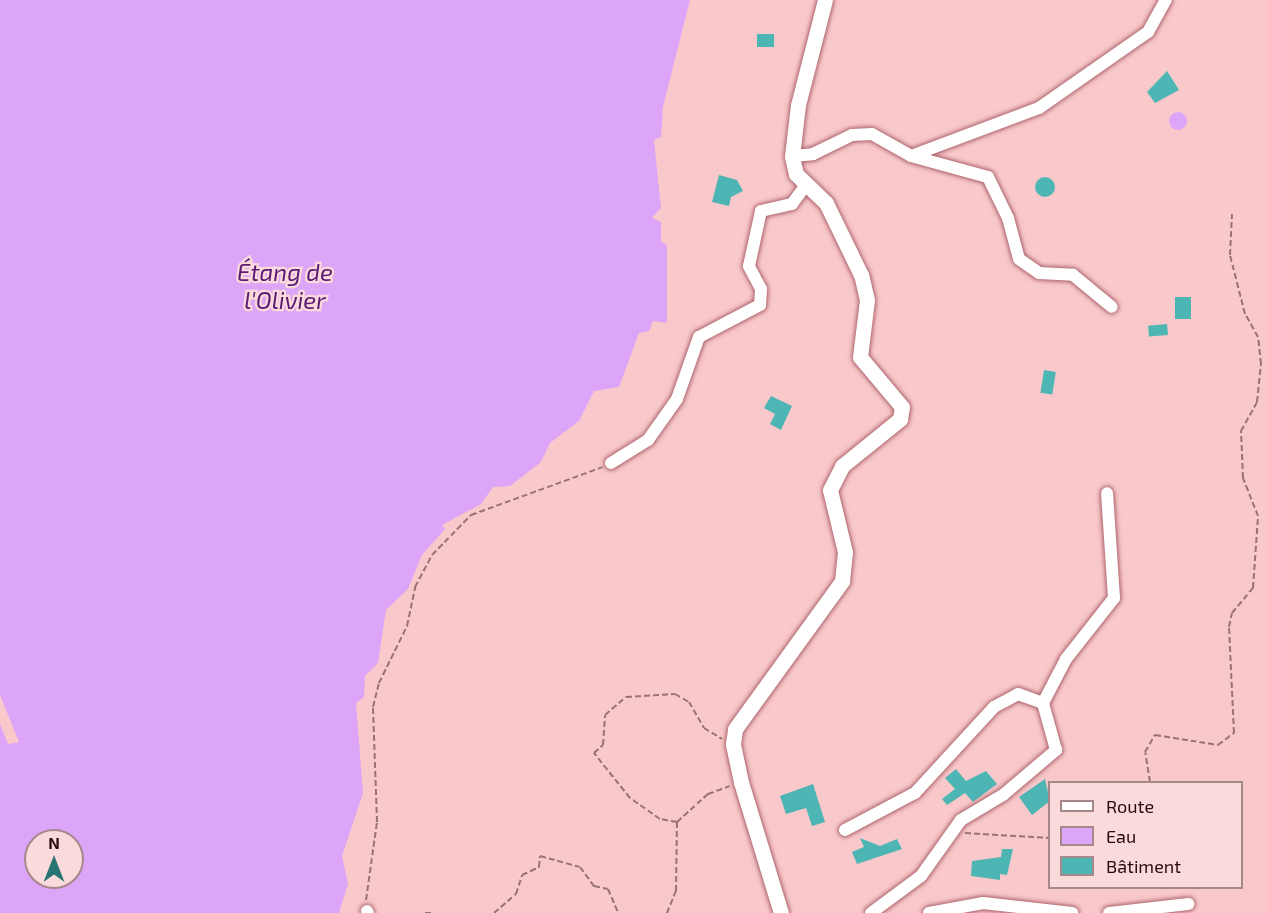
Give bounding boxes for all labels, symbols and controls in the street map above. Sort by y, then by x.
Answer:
water label: Étang de l'Olivier [237,258,333,314]
legend [1048,781,1243,889]
text: Route [1106,795,1154,817]
text: Eau [1106,825,1136,847]
north arrow [24,829,84,889]
text: N [48,833,60,852]
text: Bâtiment [1106,855,1181,877]

